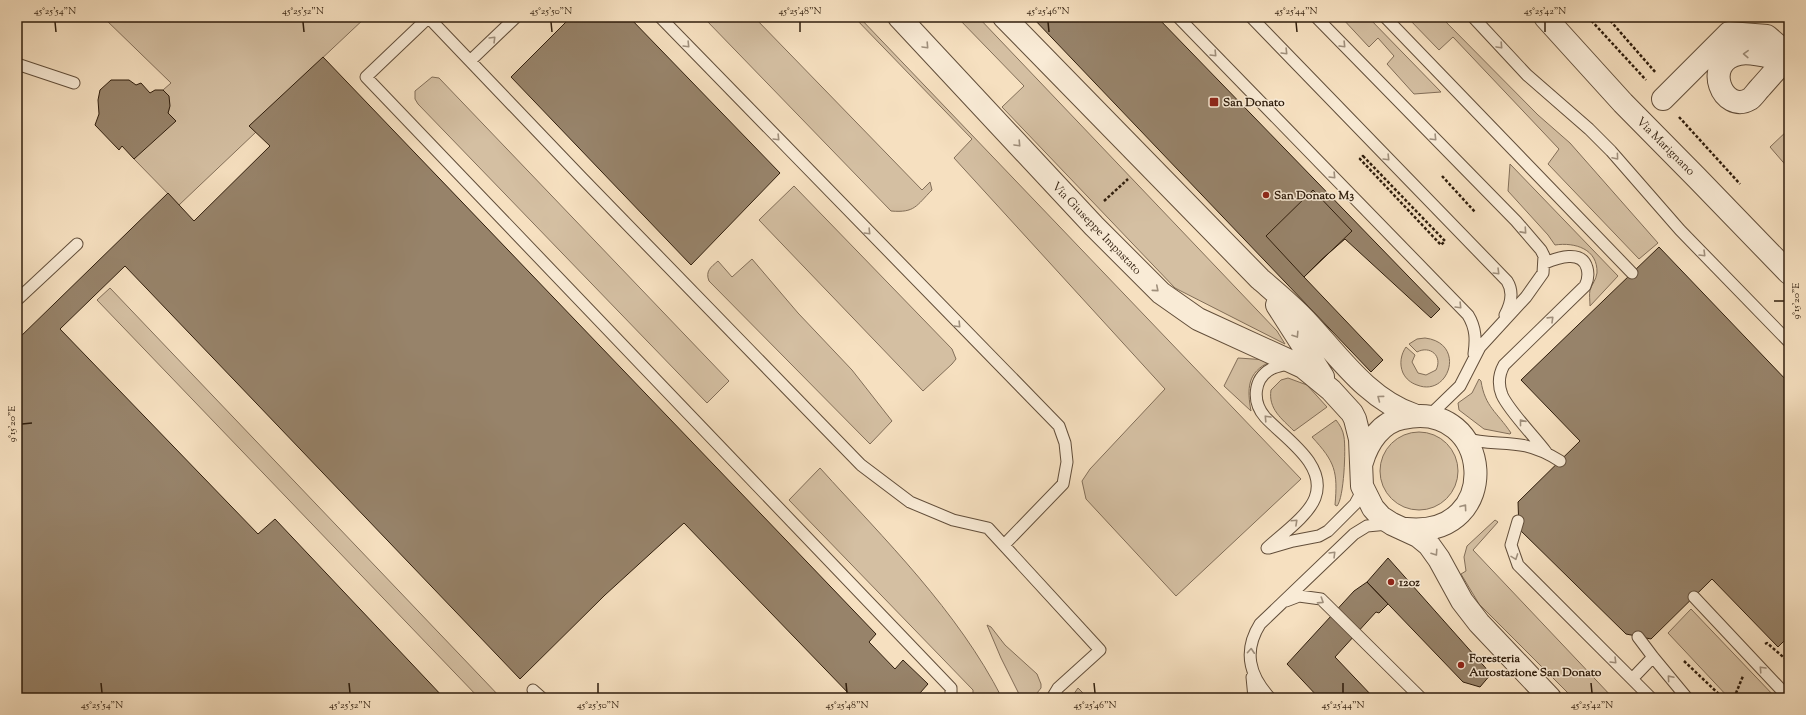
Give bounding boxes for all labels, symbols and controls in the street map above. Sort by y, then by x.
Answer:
text: 45°25'54"N [34,4,76,19]
text: 45°25'52"N [282,4,324,19]
text: 45°25'50"N [530,4,572,19]
text: 45°25'48"N [778,4,822,19]
text: 45°25'46"N [1027,4,1069,19]
text: 45°25'44"N [1275,4,1317,19]
text: 45°25'42"N [1524,4,1566,19]
one-way arrow [488,36,496,44]
one-way arrow [682,40,690,48]
one-way arrow [1338,40,1346,48]
one-way arrow [921,41,928,48]
one-way arrow [1495,41,1502,48]
one-way arrow [1280,47,1288,55]
one-way arrow [1209,49,1217,57]
one-way arrow [1743,50,1749,58]
place label: San Donato [1223,94,1285,112]
marker: San Donato [1208,96,1220,108]
street label: Via Marignano [1632,113,1699,181]
one-way arrow [772,133,780,141]
one-way arrow [1429,133,1437,141]
one-way arrow [1013,140,1020,147]
one-way arrow [1382,153,1390,161]
one-way arrow [1612,153,1619,160]
one-way arrow [1328,171,1335,179]
street label: Via Giuseppe Impastato [1047,178,1146,279]
place label: San Donato M3 [1274,187,1354,205]
marker: San Donato M3 [1261,190,1271,200]
one-way arrow [1520,226,1527,234]
one-way arrow [863,227,871,235]
one-way arrow [1698,249,1706,257]
one-way arrow [1492,267,1500,275]
text: 9°15'20"E [1789,283,1804,319]
one-way arrow [1152,284,1159,291]
one-way arrow [1454,301,1462,309]
one-way arrow [1546,316,1554,324]
one-way arrow [954,320,961,328]
one-way arrow [1291,331,1299,338]
one-way arrow [1377,395,1384,402]
text: 9°15'20"E [5,406,20,442]
one-way arrow [1265,415,1272,422]
one-way arrow [1519,419,1526,426]
one-way arrow [1459,504,1467,511]
one-way arrow [1290,519,1298,526]
one-way arrow [1430,549,1437,556]
one-way arrow [1328,551,1335,559]
one-way arrow [1511,554,1519,561]
place label: 12oz [1398,574,1420,592]
marker: 12oz [1386,577,1396,587]
one-way arrow [1316,596,1323,603]
one-way arrow [1246,648,1255,654]
place label: Foresteria Autostazione San Donato [1468,650,1602,682]
one-way arrow [1609,656,1617,664]
marker: Foresteria Autostazione San Donato [1456,660,1466,670]
one-way arrow [1760,667,1767,674]
one-way arrow [1668,675,1675,682]
text: 45°25'54"N [81,698,123,713]
text: 45°25'52"N [329,698,371,713]
text: 45°25'50"N [577,698,619,713]
text: 45°25'48"N [825,698,869,713]
text: 45°25'46"N [1074,698,1116,713]
text: 45°25'44"N [1322,698,1364,713]
text: 45°25'42"N [1571,698,1613,713]

